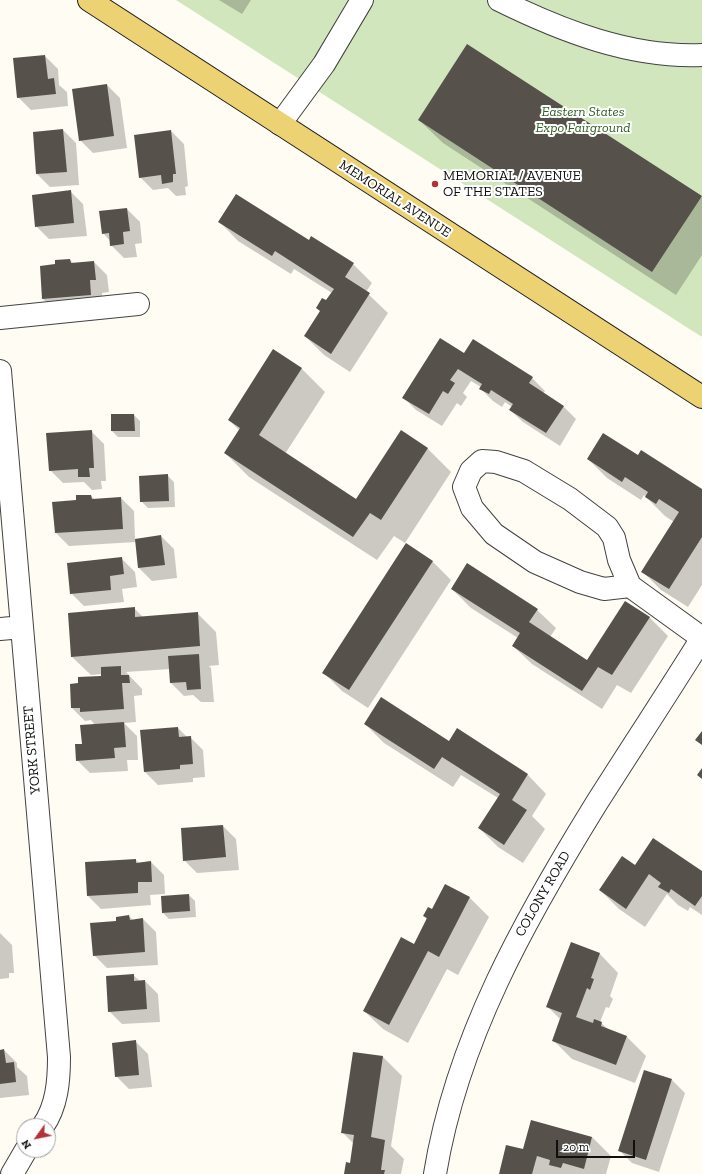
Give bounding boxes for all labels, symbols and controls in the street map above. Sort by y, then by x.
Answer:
park label: Eastern States Expo Fairground [536,104,630,136]
street label: MEMORIAL AVENUE [336,157,454,241]
place label: MEMORIAL / AVENUE OF THE STATES [443,168,581,200]
marker: MEMORIAL / AVENUE OF THE STATES [430,179,440,189]
street label: YORK STREET [20,705,44,795]
street label: COLONY ROAD [512,848,574,940]
north arrow [16,1118,56,1158]
scale bar [558,1132,637,1158]
text: N [19,1137,34,1151]
text: 20 m [563,1140,589,1154]

